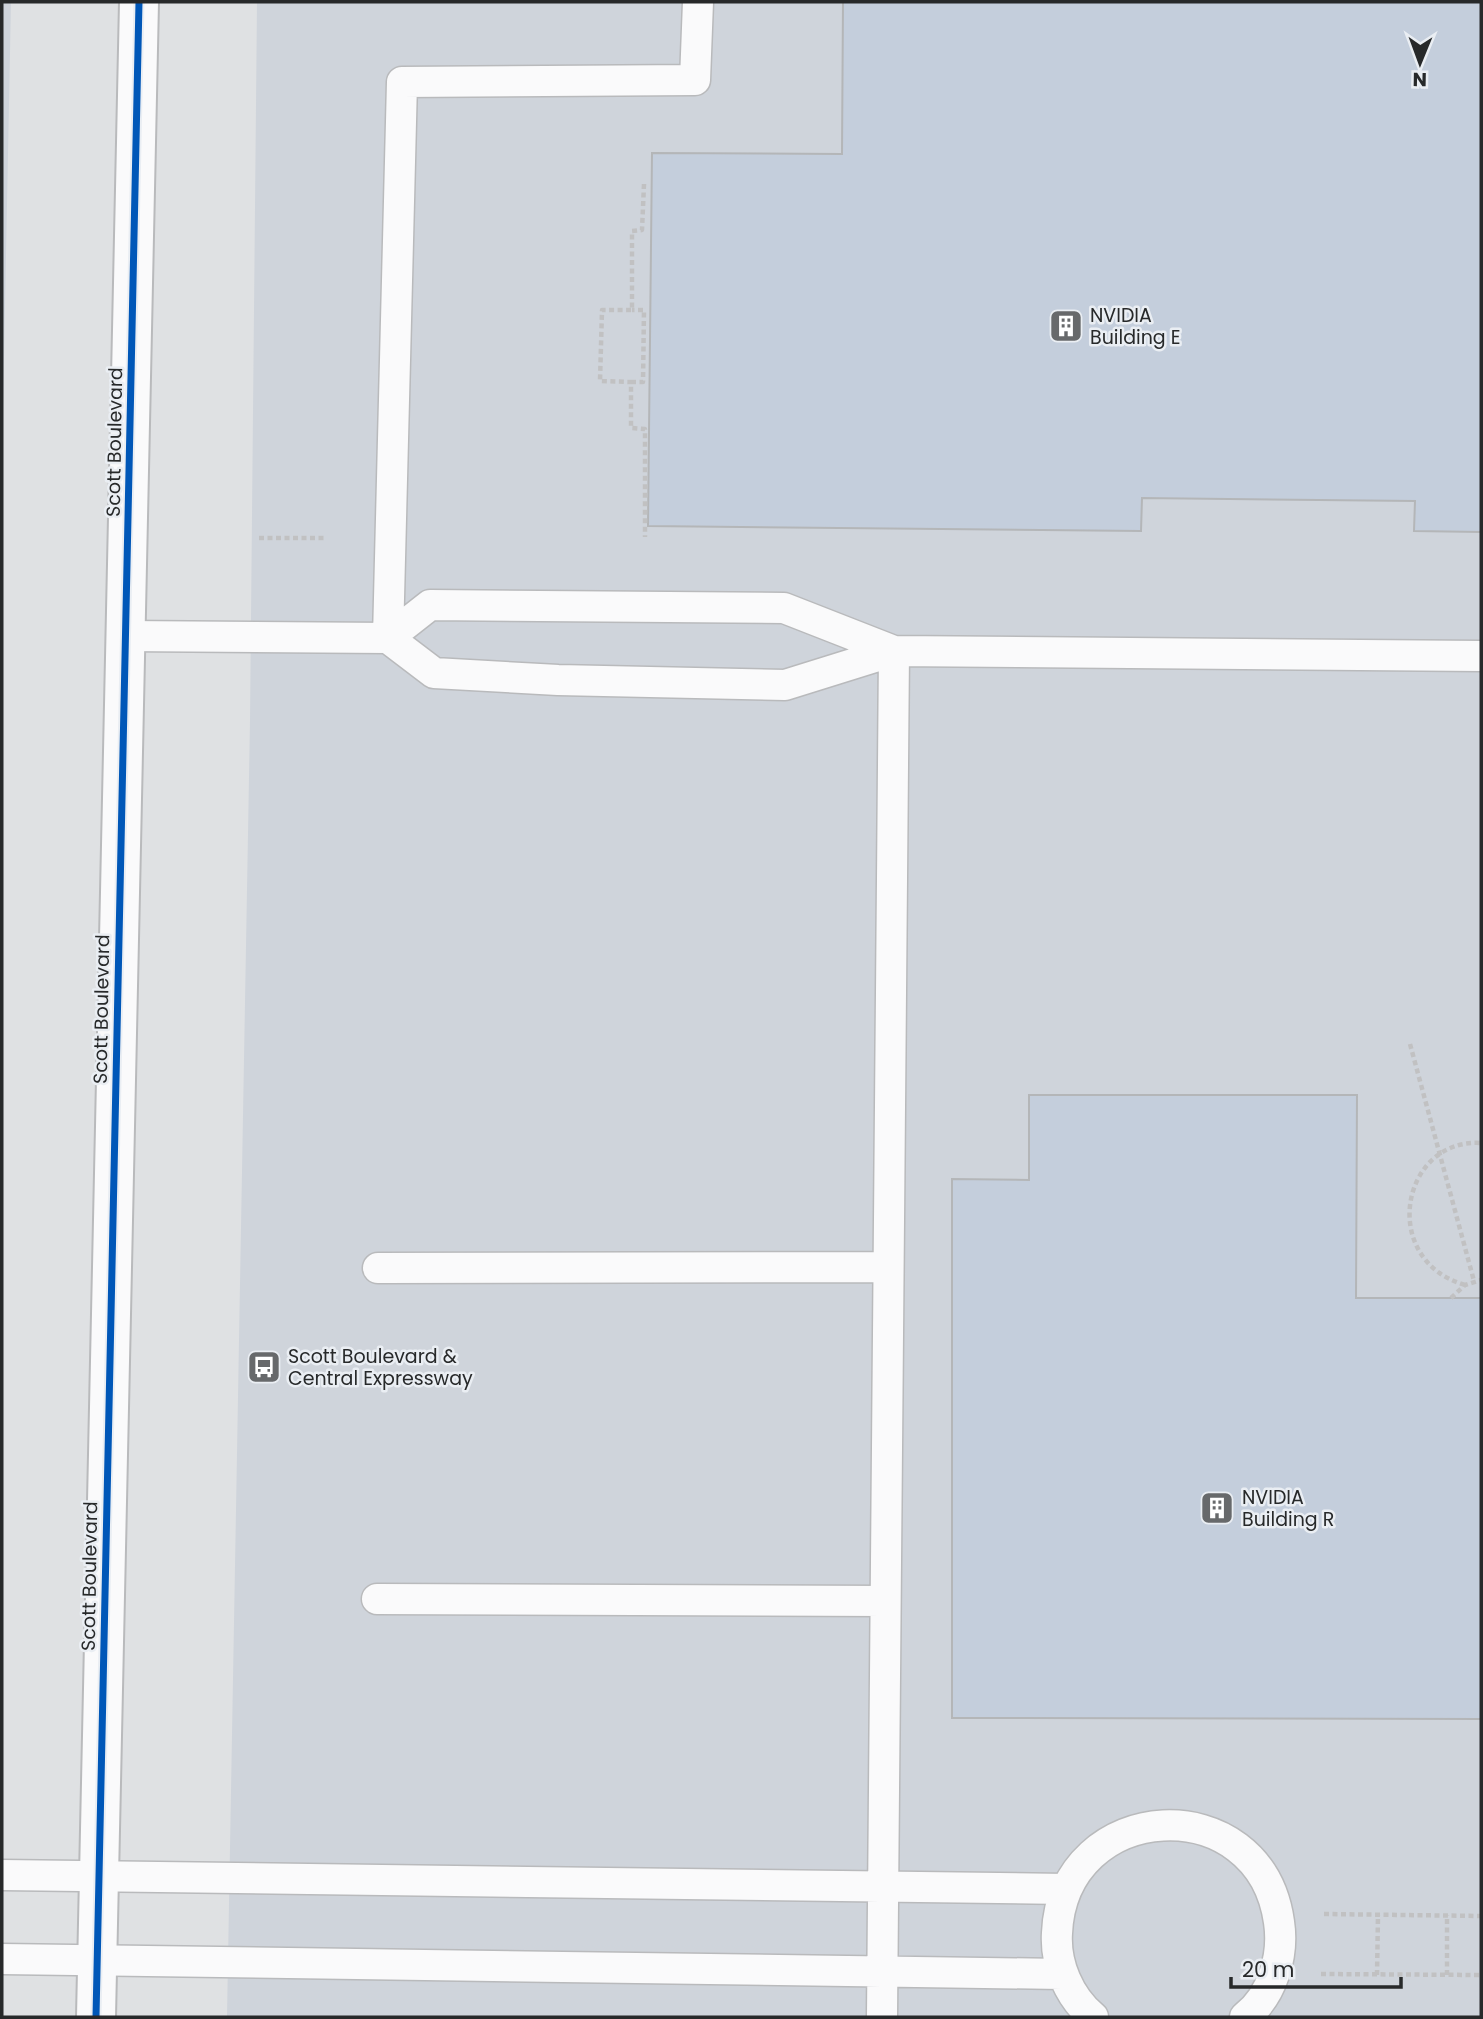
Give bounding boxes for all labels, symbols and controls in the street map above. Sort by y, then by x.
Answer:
north arrow [1385,28,1455,98]
text: N [1412,66,1427,93]
place label: NVIDIA Building E [1090,302,1181,351]
building icon: NVIDIA Building E [1047,307,1085,345]
street label: Scott Boulevard [100,367,129,517]
street label: Scott Boulevard [87,934,116,1084]
place label: Scott Boulevard & Central Expressway [288,1343,473,1392]
bus stop icon: Scott Boulevard & Central Expressway [245,1348,283,1386]
place label: NVIDIA Building R [1242,1484,1334,1533]
building icon: NVIDIA Building R [1198,1489,1236,1527]
street label: Scott Boulevard [75,1501,104,1651]
scale bar [1231,1946,1401,1990]
text: 20 m [1242,1955,1295,1984]

